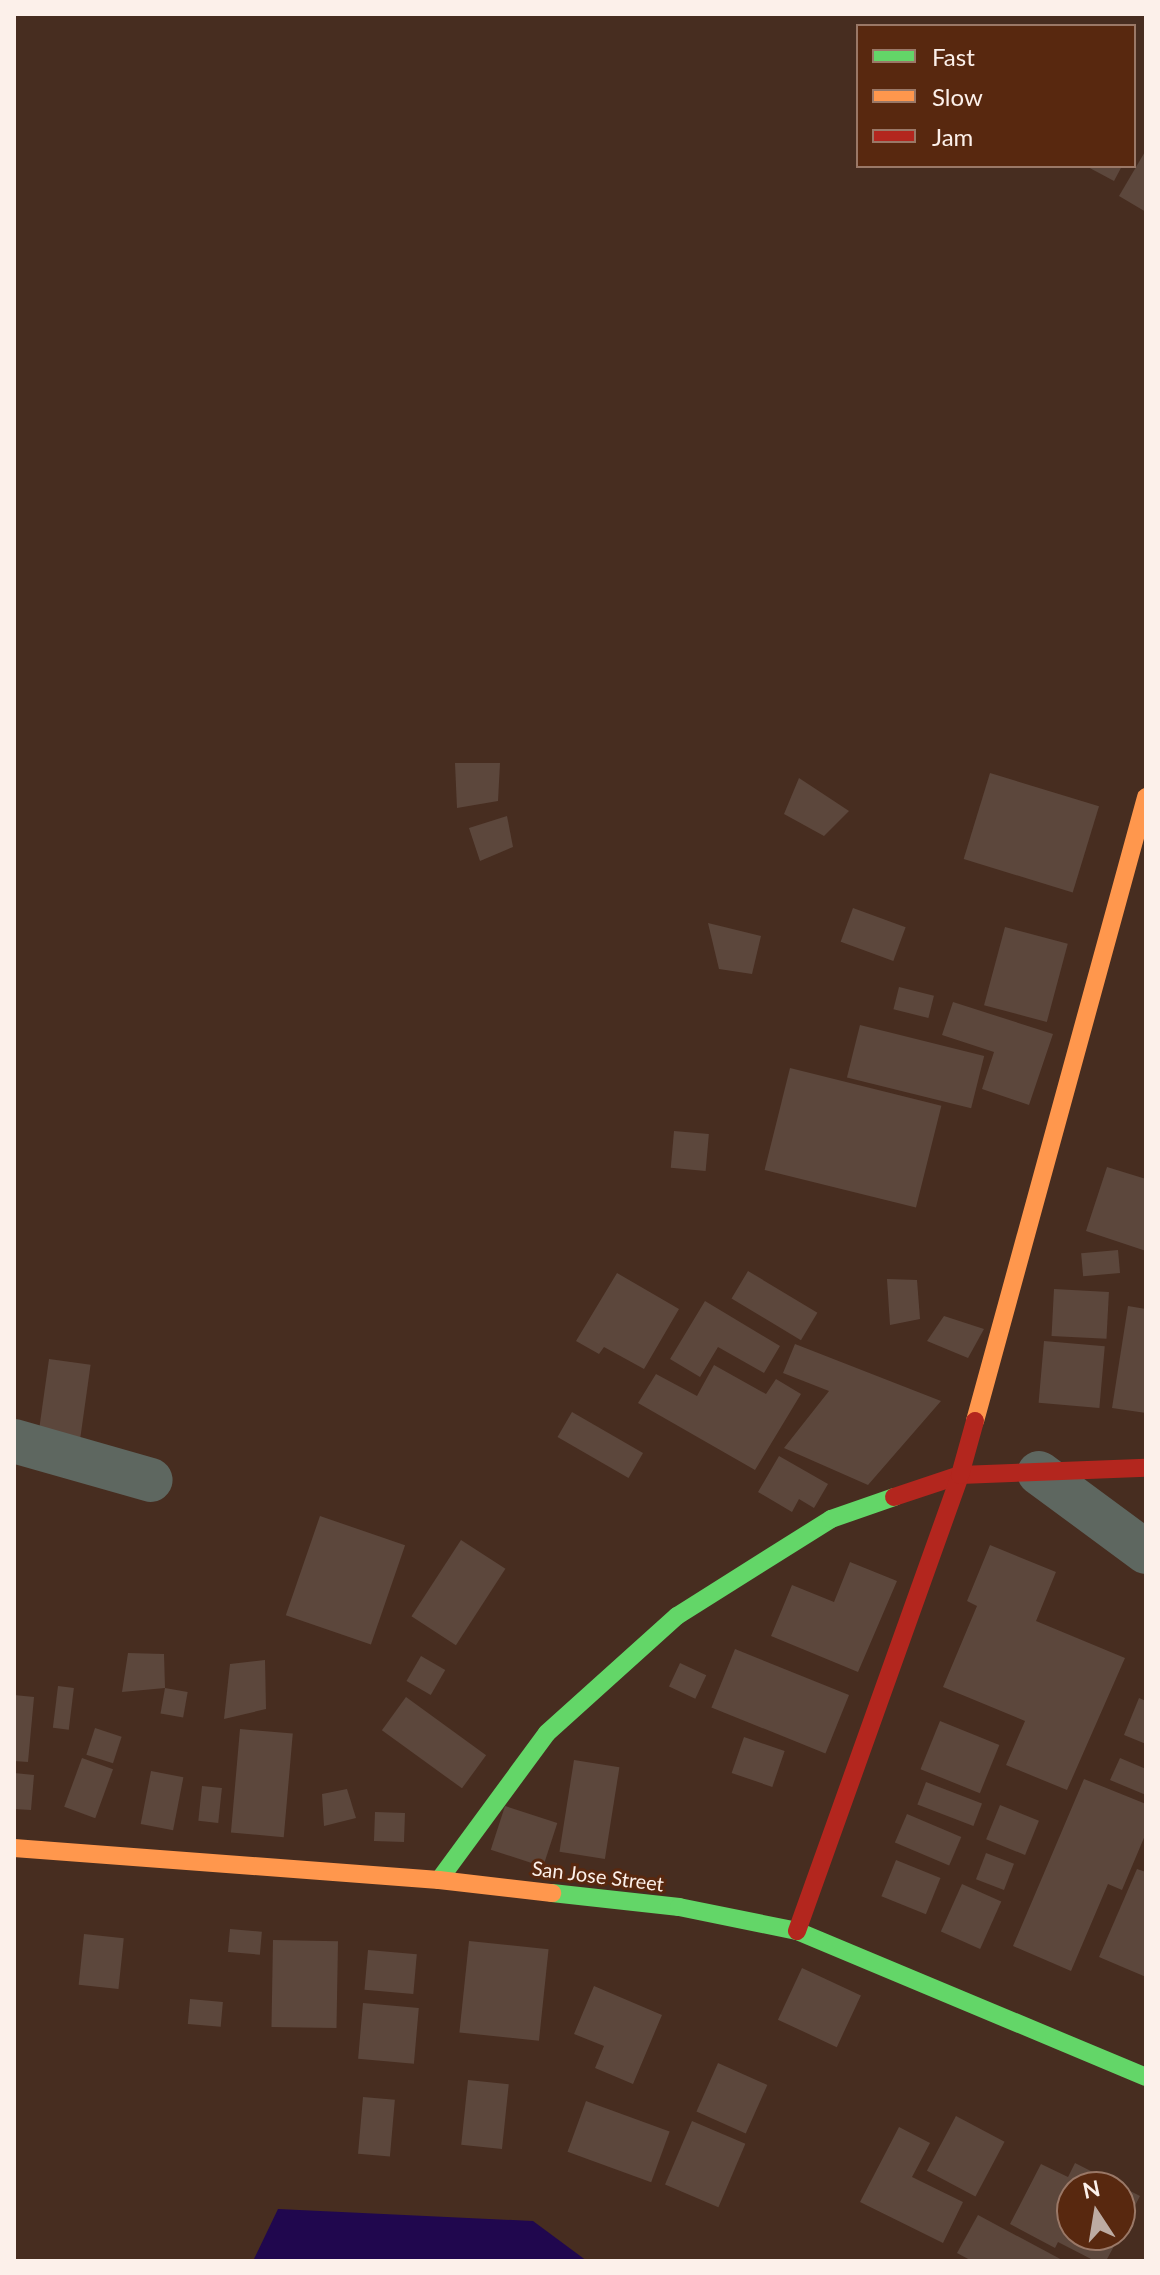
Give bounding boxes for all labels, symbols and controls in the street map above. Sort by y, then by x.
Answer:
legend [856,24,1136,168]
text: Fast [932,42,975,71]
text: Slow [932,82,983,111]
text: Jam [932,122,973,151]
street label: San Jose Street [530,1856,666,1896]
north arrow [1056,2171,1136,2251]
text: N [1080,2174,1102,2204]

